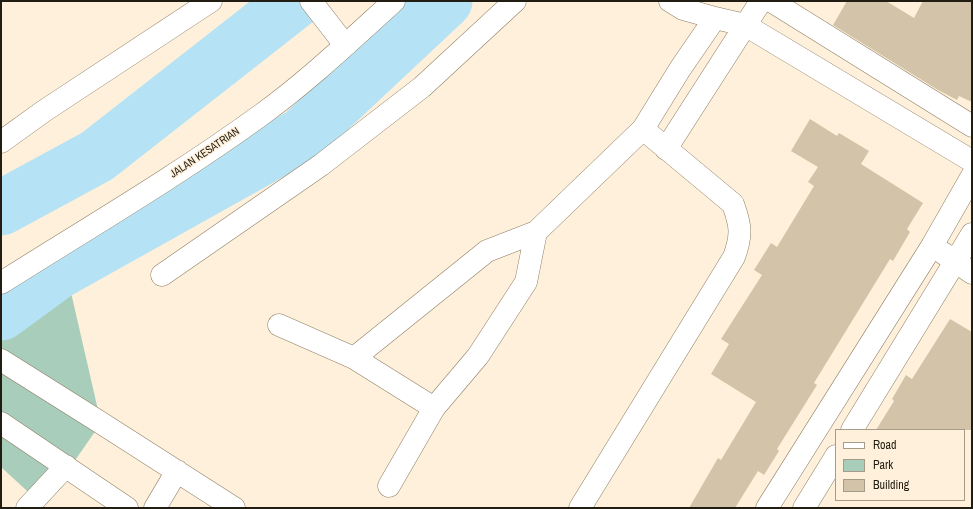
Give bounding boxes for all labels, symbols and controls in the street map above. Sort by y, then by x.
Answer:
street label: JALAN KESATRIAN [168,125,242,181]
legend [835,429,965,501]
text: Road [873,437,897,453]
text: Park [873,457,893,473]
text: Building [873,477,909,493]

